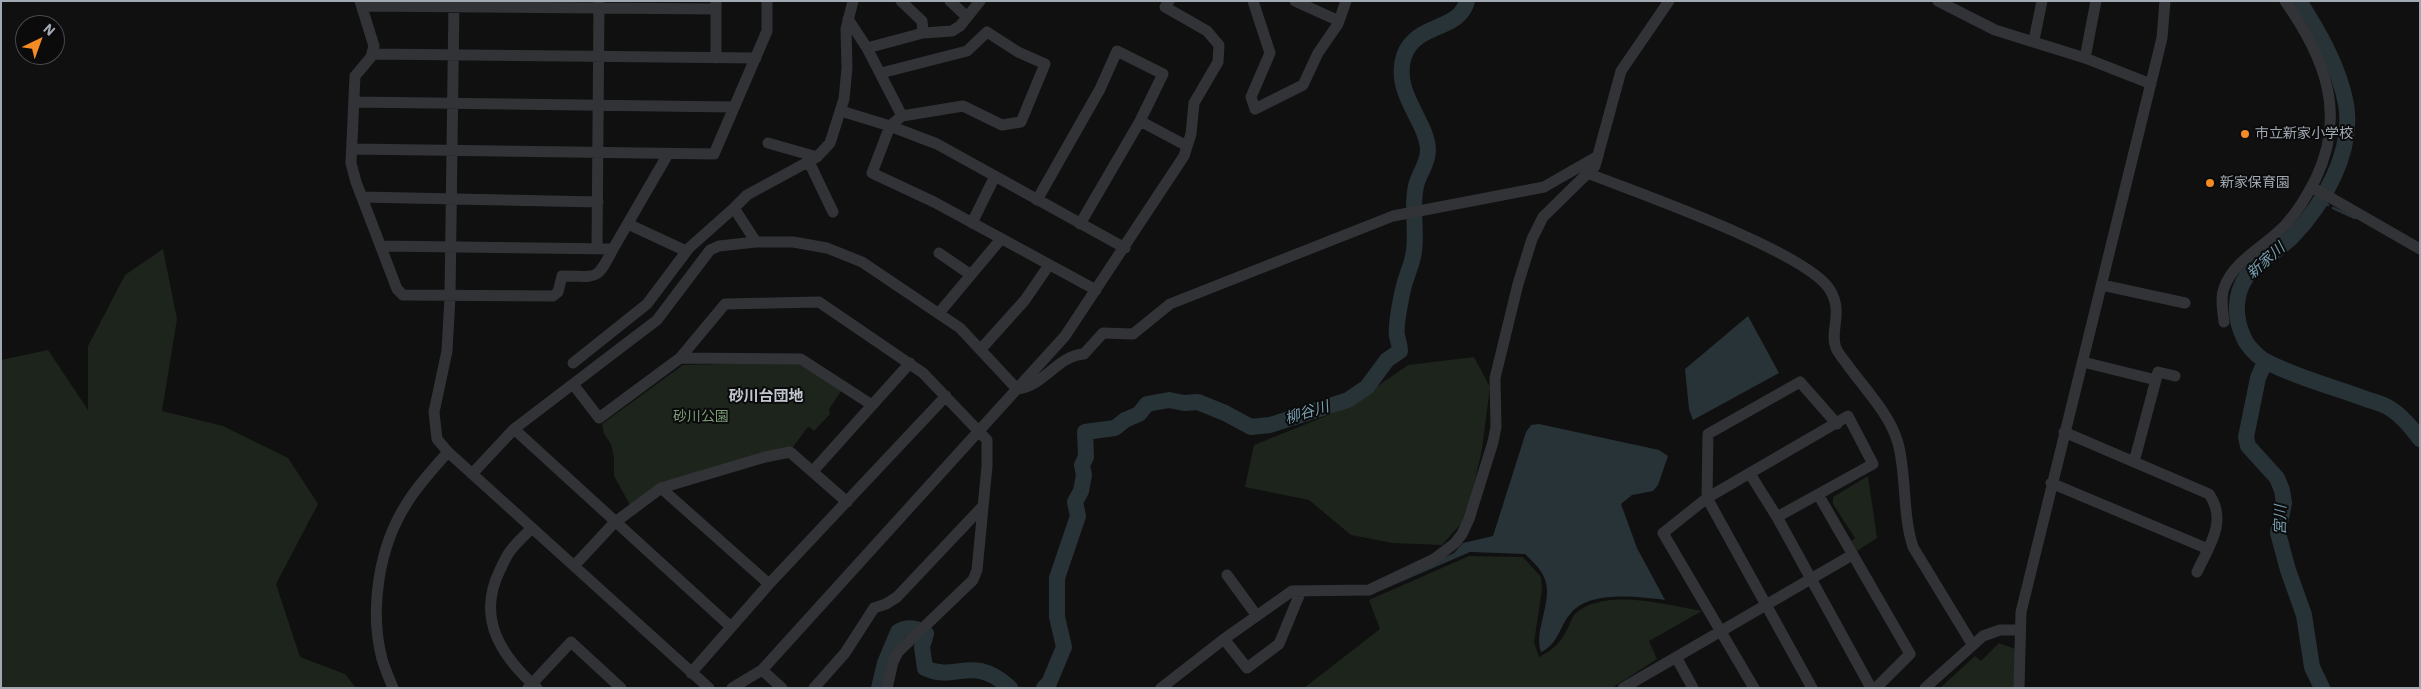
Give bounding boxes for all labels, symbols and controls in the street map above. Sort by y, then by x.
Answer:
north arrow [15,15,65,65]
text: N [40,20,59,40]
place label: 市立新家小学校 [2255,126,2353,142]
marker: 市立新家小学校 [2239,128,2251,140]
place label: 新家保育園 [2220,175,2290,191]
marker: 新家保育園 [2204,177,2216,189]
water label: 新家川 [2243,239,2289,283]
district label: 砂川台団地 [729,388,803,406]
water label: 柳谷川 [1283,398,1331,428]
park label: 砂川公園 [673,409,729,425]
water label: 宮川 [2272,505,2290,535]

